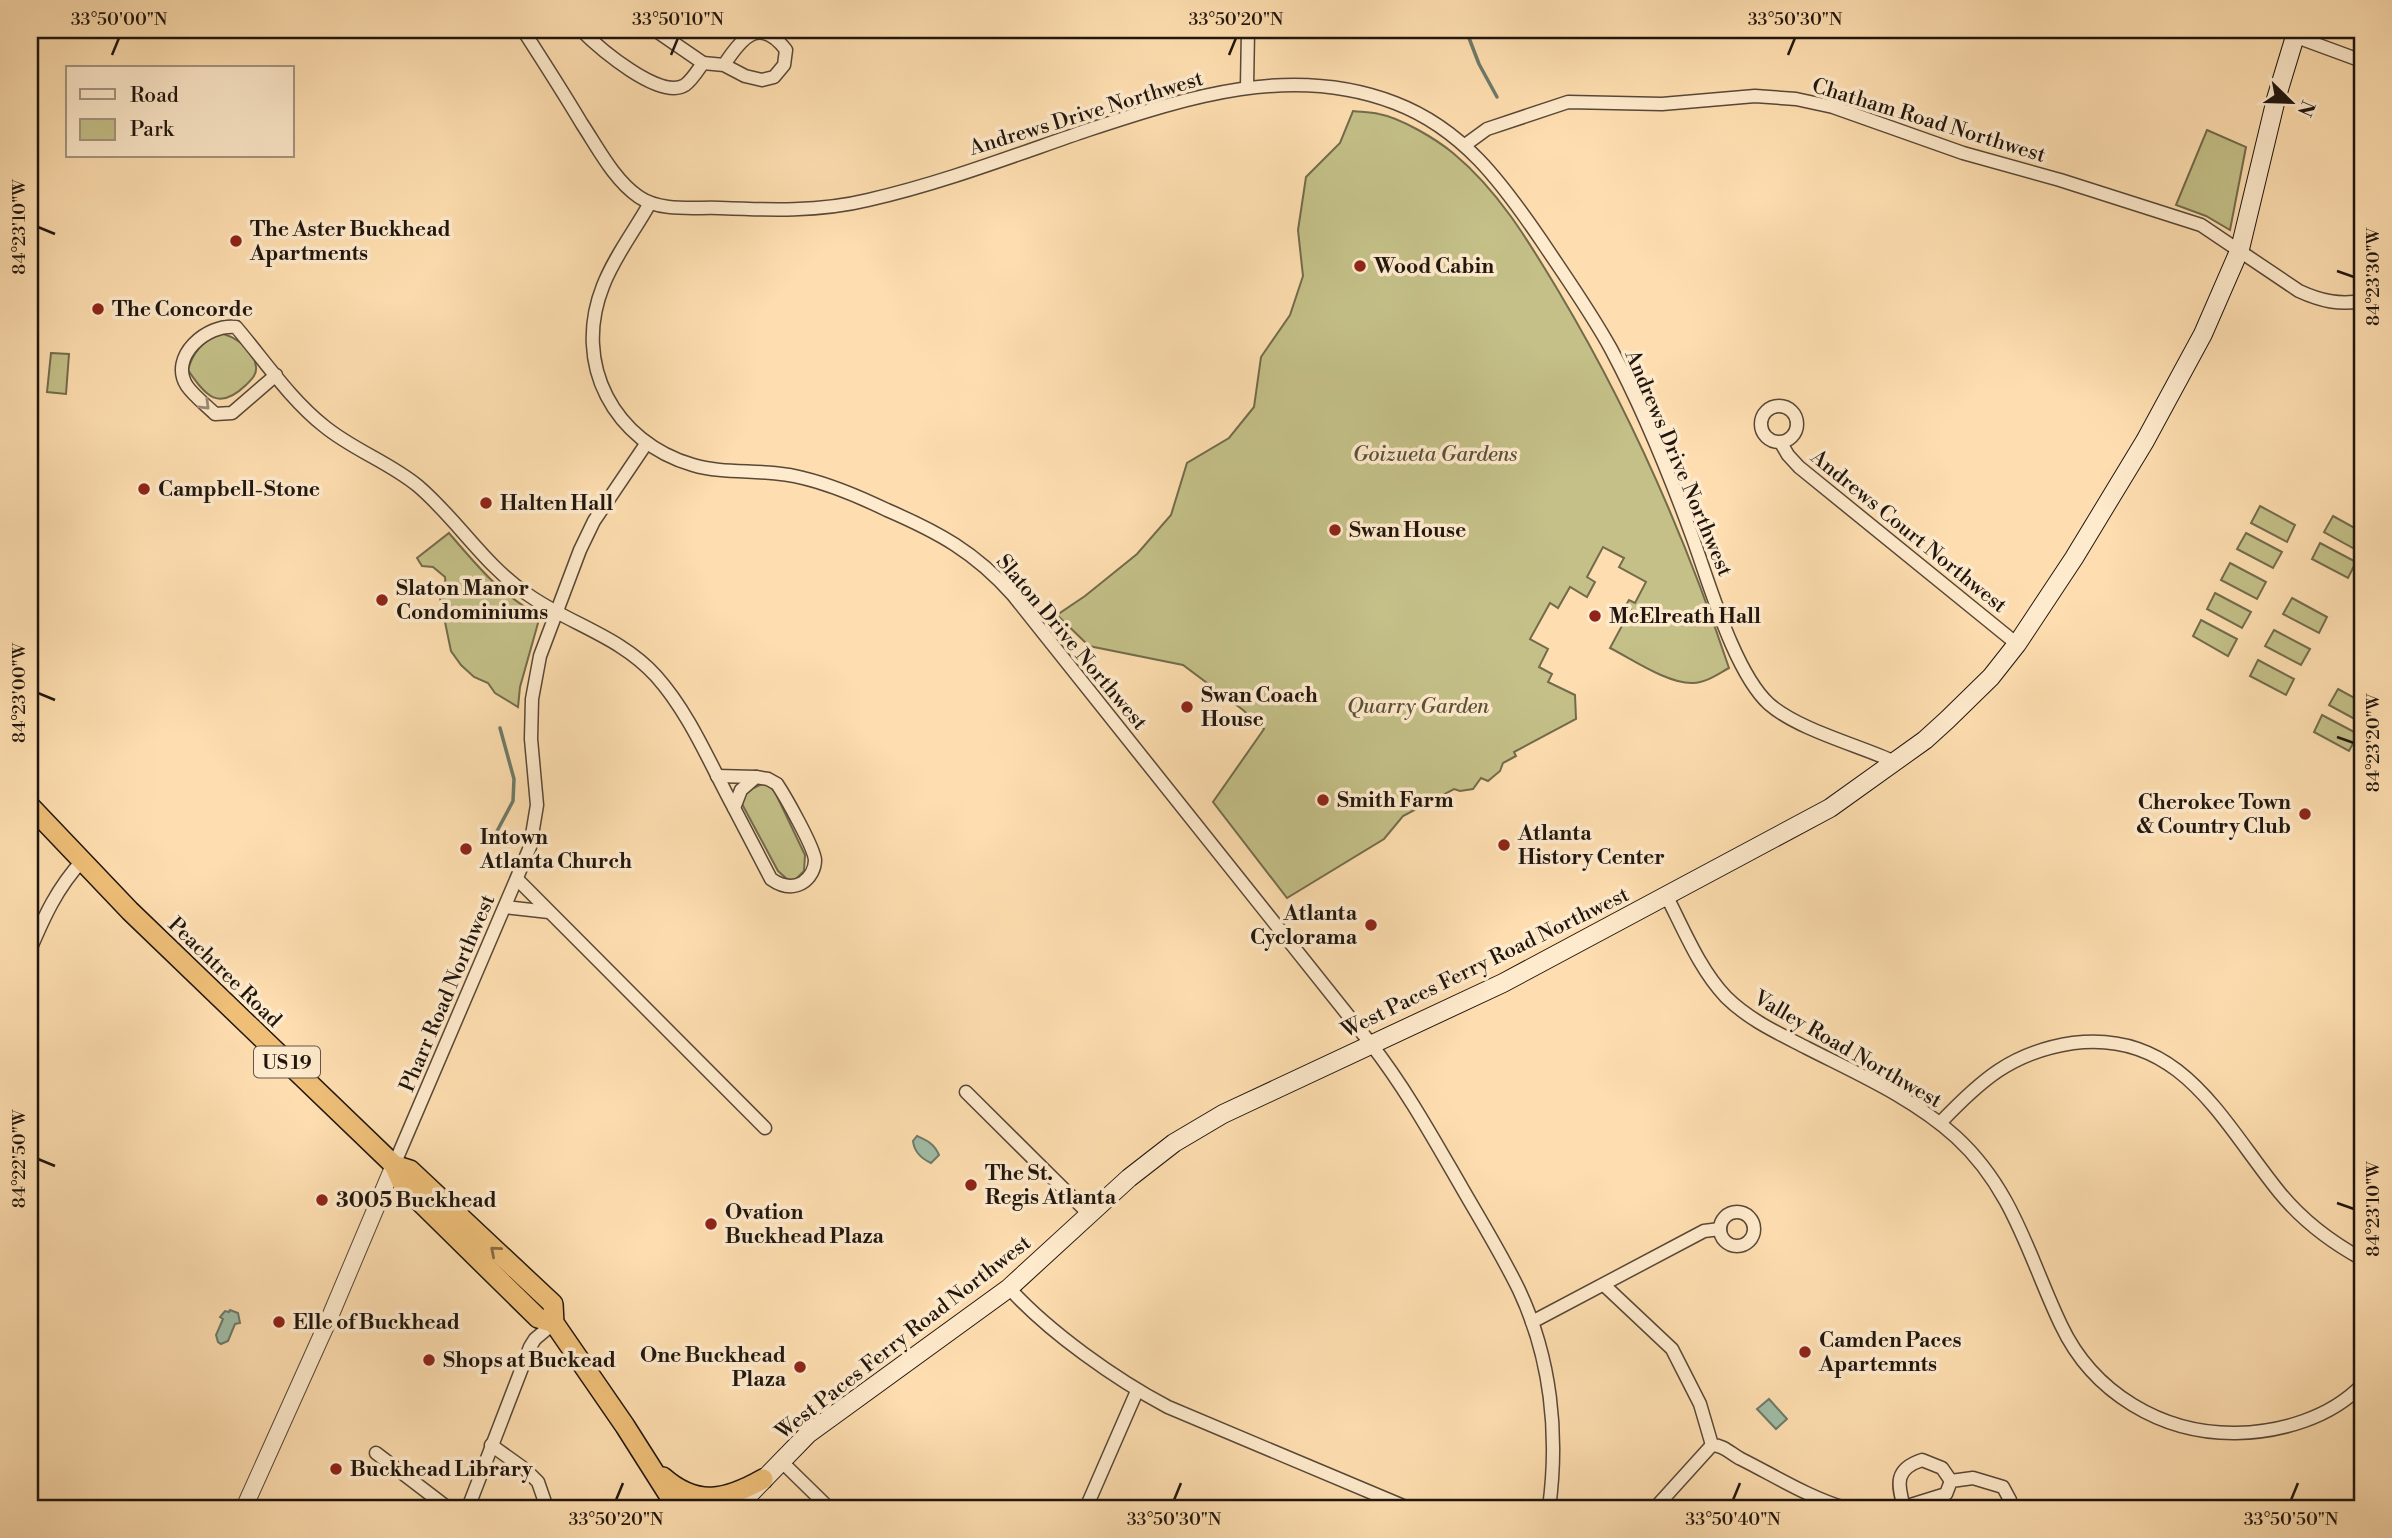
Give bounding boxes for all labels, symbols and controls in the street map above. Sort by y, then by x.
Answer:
text: 33°50'00"N [71,8,168,31]
text: 33°50'10"N [632,8,725,31]
text: 33°50'20"N [1189,8,1284,31]
text: 33°50'30"N [1748,8,1843,31]
legend [66,66,294,158]
street label: Andrews Drive Northwest [965,66,1207,162]
north arrow [2256,66,2326,136]
street label: Chatham Road Northwest [1809,73,2049,169]
text: Road [130,83,179,109]
text: N [2292,97,2320,120]
text: Park [130,117,175,143]
text: 84°23'10"W [8,179,31,275]
place label: The Aster Buckhead Apartments [249,217,451,267]
text: 84°23'30"W [2362,227,2385,326]
marker: The Aster Buckhead Apartments [228,233,244,249]
place label: Wood Cabin [1373,254,1494,280]
marker: Wood Cabin [1352,258,1368,274]
place label: The Concorde [112,297,253,323]
marker: The Concorde [90,301,106,317]
street label: Andrews Drive Northwest [1618,345,1738,581]
one-way arrow [197,396,210,409]
park label: Goizueta Gardens [1353,442,1517,468]
street label: Andrews Court Northwest [1804,444,2012,619]
place label: Campbell-Stone [158,477,320,503]
marker: Campbell-Stone [136,481,152,497]
place label: Halten Hall [500,491,613,517]
marker: Halten Hall [478,495,494,511]
place label: Swan House [1349,518,1466,544]
marker: Swan House [1327,522,1343,538]
street label: Slaton Drive Northwest [990,550,1153,736]
place label: Slaton Manor Condominiums [396,576,548,626]
marker: Slaton Manor Condominiums [374,592,390,608]
place label: McElreath Hall [1609,604,1761,630]
marker: McElreath Hall [1587,608,1603,624]
text: 84°23'00"W [8,642,31,743]
place label: Swan Coach House [1201,683,1318,733]
text: 84°23'20"W [2362,693,2385,792]
park label: Quarry Garden [1347,694,1489,720]
marker: Swan Coach House [1179,699,1195,715]
place label: Smith Farm [1337,788,1454,814]
place label: Cherokee Town & Country Club [2136,790,2291,840]
marker: Smith Farm [1315,792,1331,808]
marker: Cherokee Town & Country Club [2297,806,2313,822]
place label: Atlanta History Center [1517,821,1665,871]
place label: Intown Atlanta Church [479,825,632,875]
marker: Atlanta History Center [1496,837,1512,853]
marker: Intown Atlanta Church [458,841,474,857]
street label: West Paces Ferry Road Northwest [1337,882,1634,1044]
street label: Pharr Road Northwest [395,890,502,1096]
place label: Atlanta Cyclorama [1250,901,1358,951]
street label: Peachtree Road [162,912,287,1033]
marker: Atlanta Cyclorama [1363,917,1379,933]
street label: Valley Road Northwest [1748,985,1947,1115]
road number: US 19 [254,1046,320,1078]
text: 84°22'50"W [8,1109,31,1208]
place label: The St. Regis Atlanta [985,1161,1117,1211]
text: 84°23'10"W [2362,1161,2385,1257]
marker: The St. Regis Atlanta [963,1177,979,1193]
place label: 3005 Buckhead [336,1188,497,1214]
marker: 3005 Buckhead [314,1192,330,1208]
place label: Ovation Buckhead Plaza [725,1200,885,1250]
marker: Ovation Buckhead Plaza [703,1216,719,1232]
street label: West Paces Ferry Road Northwest [770,1230,1037,1446]
one-way arrow [491,1247,504,1259]
place label: Elle of Buckhead [293,1310,460,1336]
marker: Elle of Buckhead [271,1314,287,1330]
place label: Camden Paces Apartemnts [1818,1328,1962,1378]
place label: One Buckhead Plaza [640,1343,787,1393]
marker: Camden Paces Apartemnts [1797,1344,1813,1360]
place label: Shops at Buckead [443,1348,616,1374]
marker: Shops at Buckead [421,1352,437,1368]
marker: One Buckhead Plaza [792,1359,808,1375]
place label: Buckhead Library [350,1457,533,1483]
marker: Buckhead Library [328,1461,344,1477]
text: 33°50'20"N [569,1508,664,1531]
text: 33°50'30"N [1127,1508,1222,1531]
text: 33°50'40"N [1685,1508,1781,1531]
text: 33°50'50"N [2244,1508,2339,1531]

